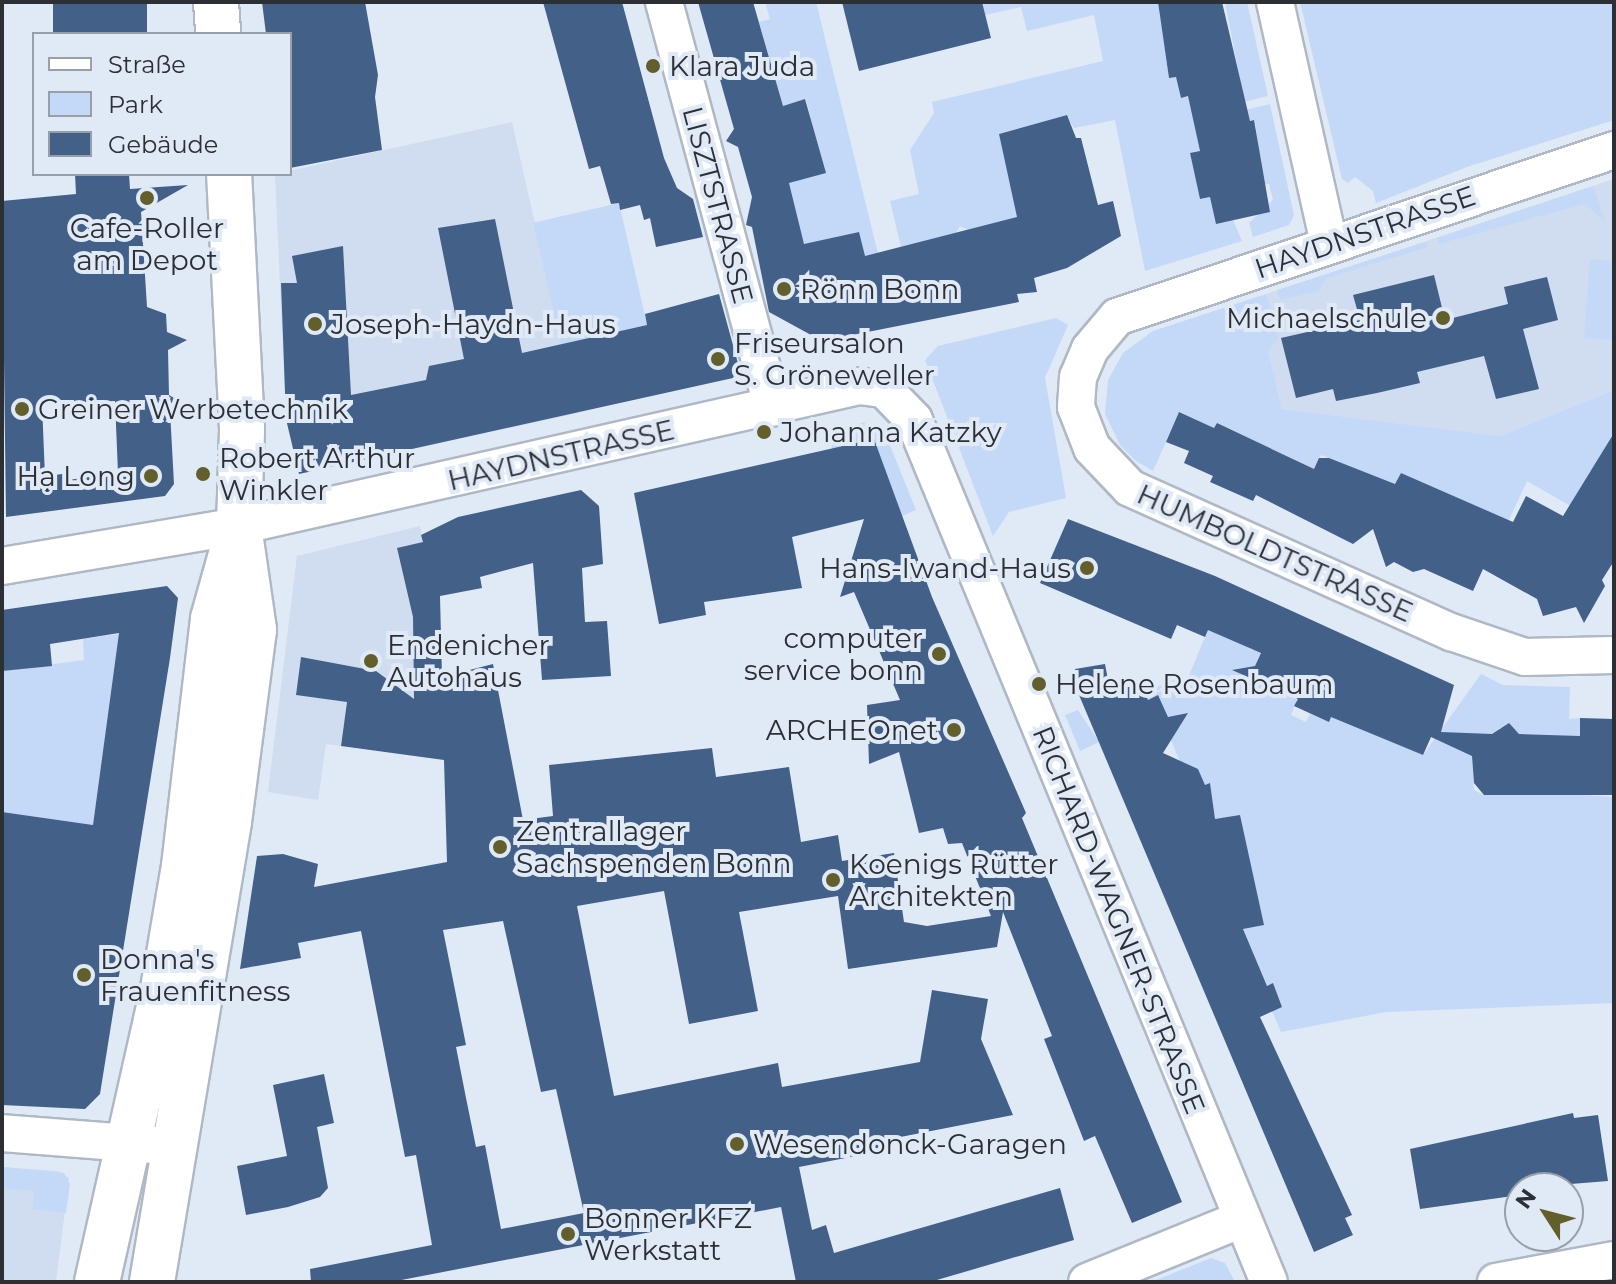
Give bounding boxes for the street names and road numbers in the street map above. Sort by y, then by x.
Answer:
street label: LISZTSTRASSE [676,103,760,307]
street label: HAYDNSTRASSE [1250,178,1480,286]
street label: HAYDNSTRASSE [445,413,677,497]
street label: HUMBOLDTSTRASSE [1132,477,1418,629]
street label: RICHARD-WAGNER-STRASSE [1026,721,1212,1119]

